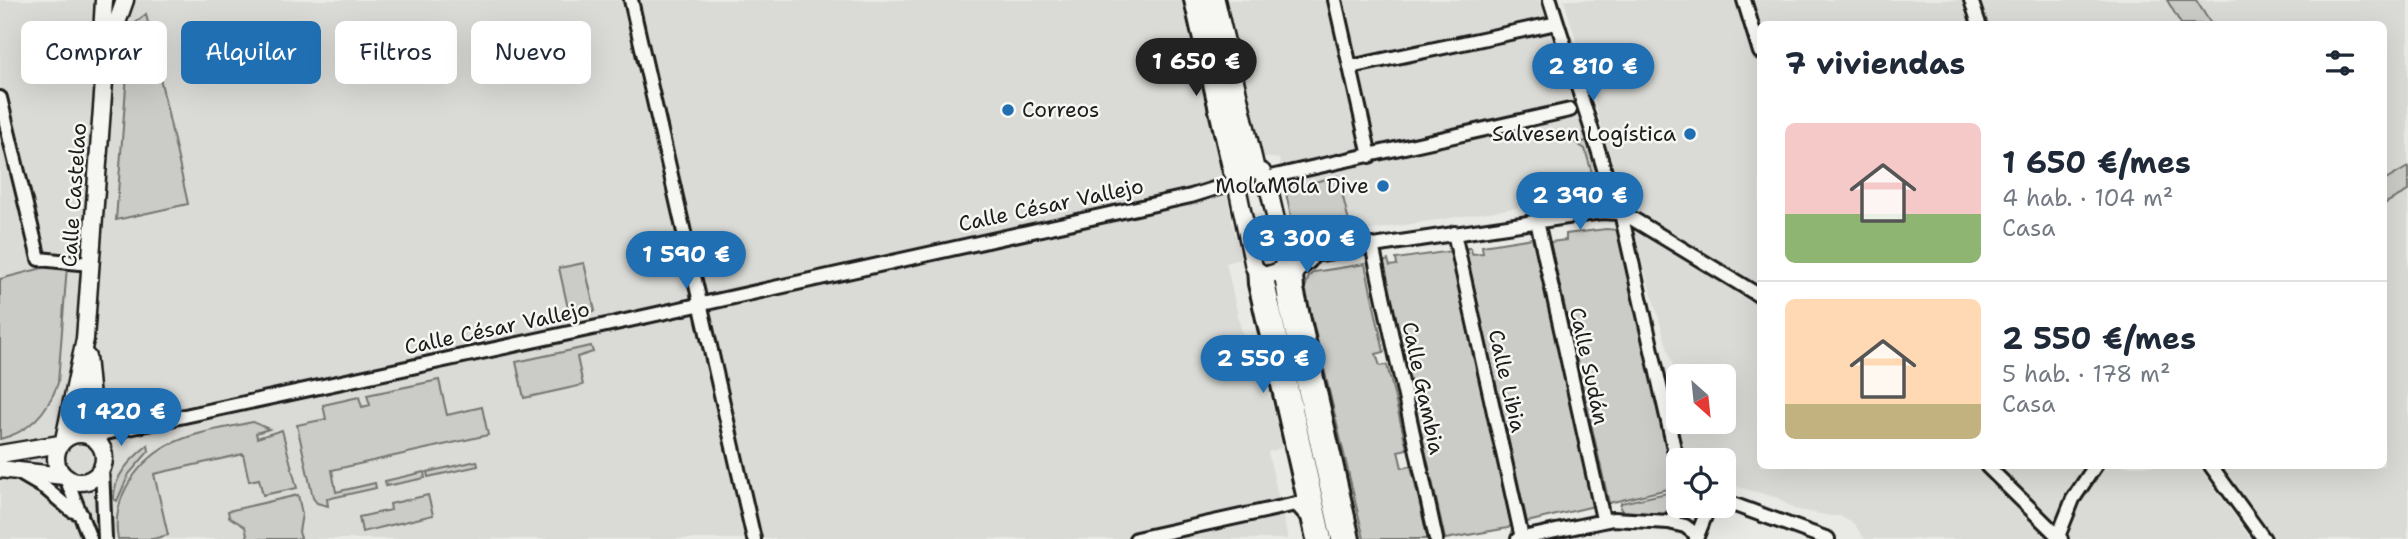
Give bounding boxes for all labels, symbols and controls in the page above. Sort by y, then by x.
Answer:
chip: Comprar [21,21,167,84]
chip: Alquilar [181,21,321,84]
chip: Filtros [335,21,457,84]
chip: Nuevo [471,21,591,84]
pin: 1 650 € [1131,38,1261,98]
pin: 2 810 € [1528,43,1658,103]
text: 7 viviendas [1785,43,1965,84]
icon: filters [2321,44,2359,82]
text: 1 650 € [1152,46,1240,76]
text: 2 810 € [1548,51,1638,81]
place label: Correos [1022,96,1099,124]
marker: Correos [1000,102,1016,118]
place label: Salvesen Logística [1492,120,1676,148]
street label: Calle Castelao [55,122,93,268]
marker: Salvesen Logística [1682,126,1698,142]
text: 1 650 €/mes [2002,142,2191,183]
icon: home [1841,151,1925,235]
street label: Calle César Vallejo [956,172,1146,238]
place label: MolaMola Dive [1215,172,1369,200]
pin: 2 390 € [1515,173,1645,232]
marker: MolaMola Dive [1375,178,1391,194]
text: 2 390 € [1532,180,1628,210]
text: 4 hab. · 104 m² [2002,183,2173,213]
text: Casa [2002,213,2055,243]
pin: 3 300 € [1242,216,1372,275]
text: 3 300 € [1259,223,1355,253]
pin: 1 590 € [621,232,751,291]
text: 1 590 € [642,239,730,269]
street label: Calle César Vallejo [402,295,592,361]
street label: Calle Sudán [1563,305,1615,428]
text: 2 550 €/mes [2002,318,2196,359]
street label: Calle Gambia [1395,319,1451,457]
street label: Calle Libia [1482,327,1532,435]
icon: home [1841,327,1925,411]
pin: 2 550 € [1198,336,1328,395]
text: 2 550 € [1217,343,1309,373]
text: 5 hab. · 178 m² [2002,359,2171,389]
north arrow [1666,364,1736,434]
map controls [1666,364,1736,518]
pin: 1 420 € [56,388,186,448]
text: Casa [2002,389,2055,419]
text: 1 420 € [77,396,165,426]
button: locate [1666,448,1736,518]

